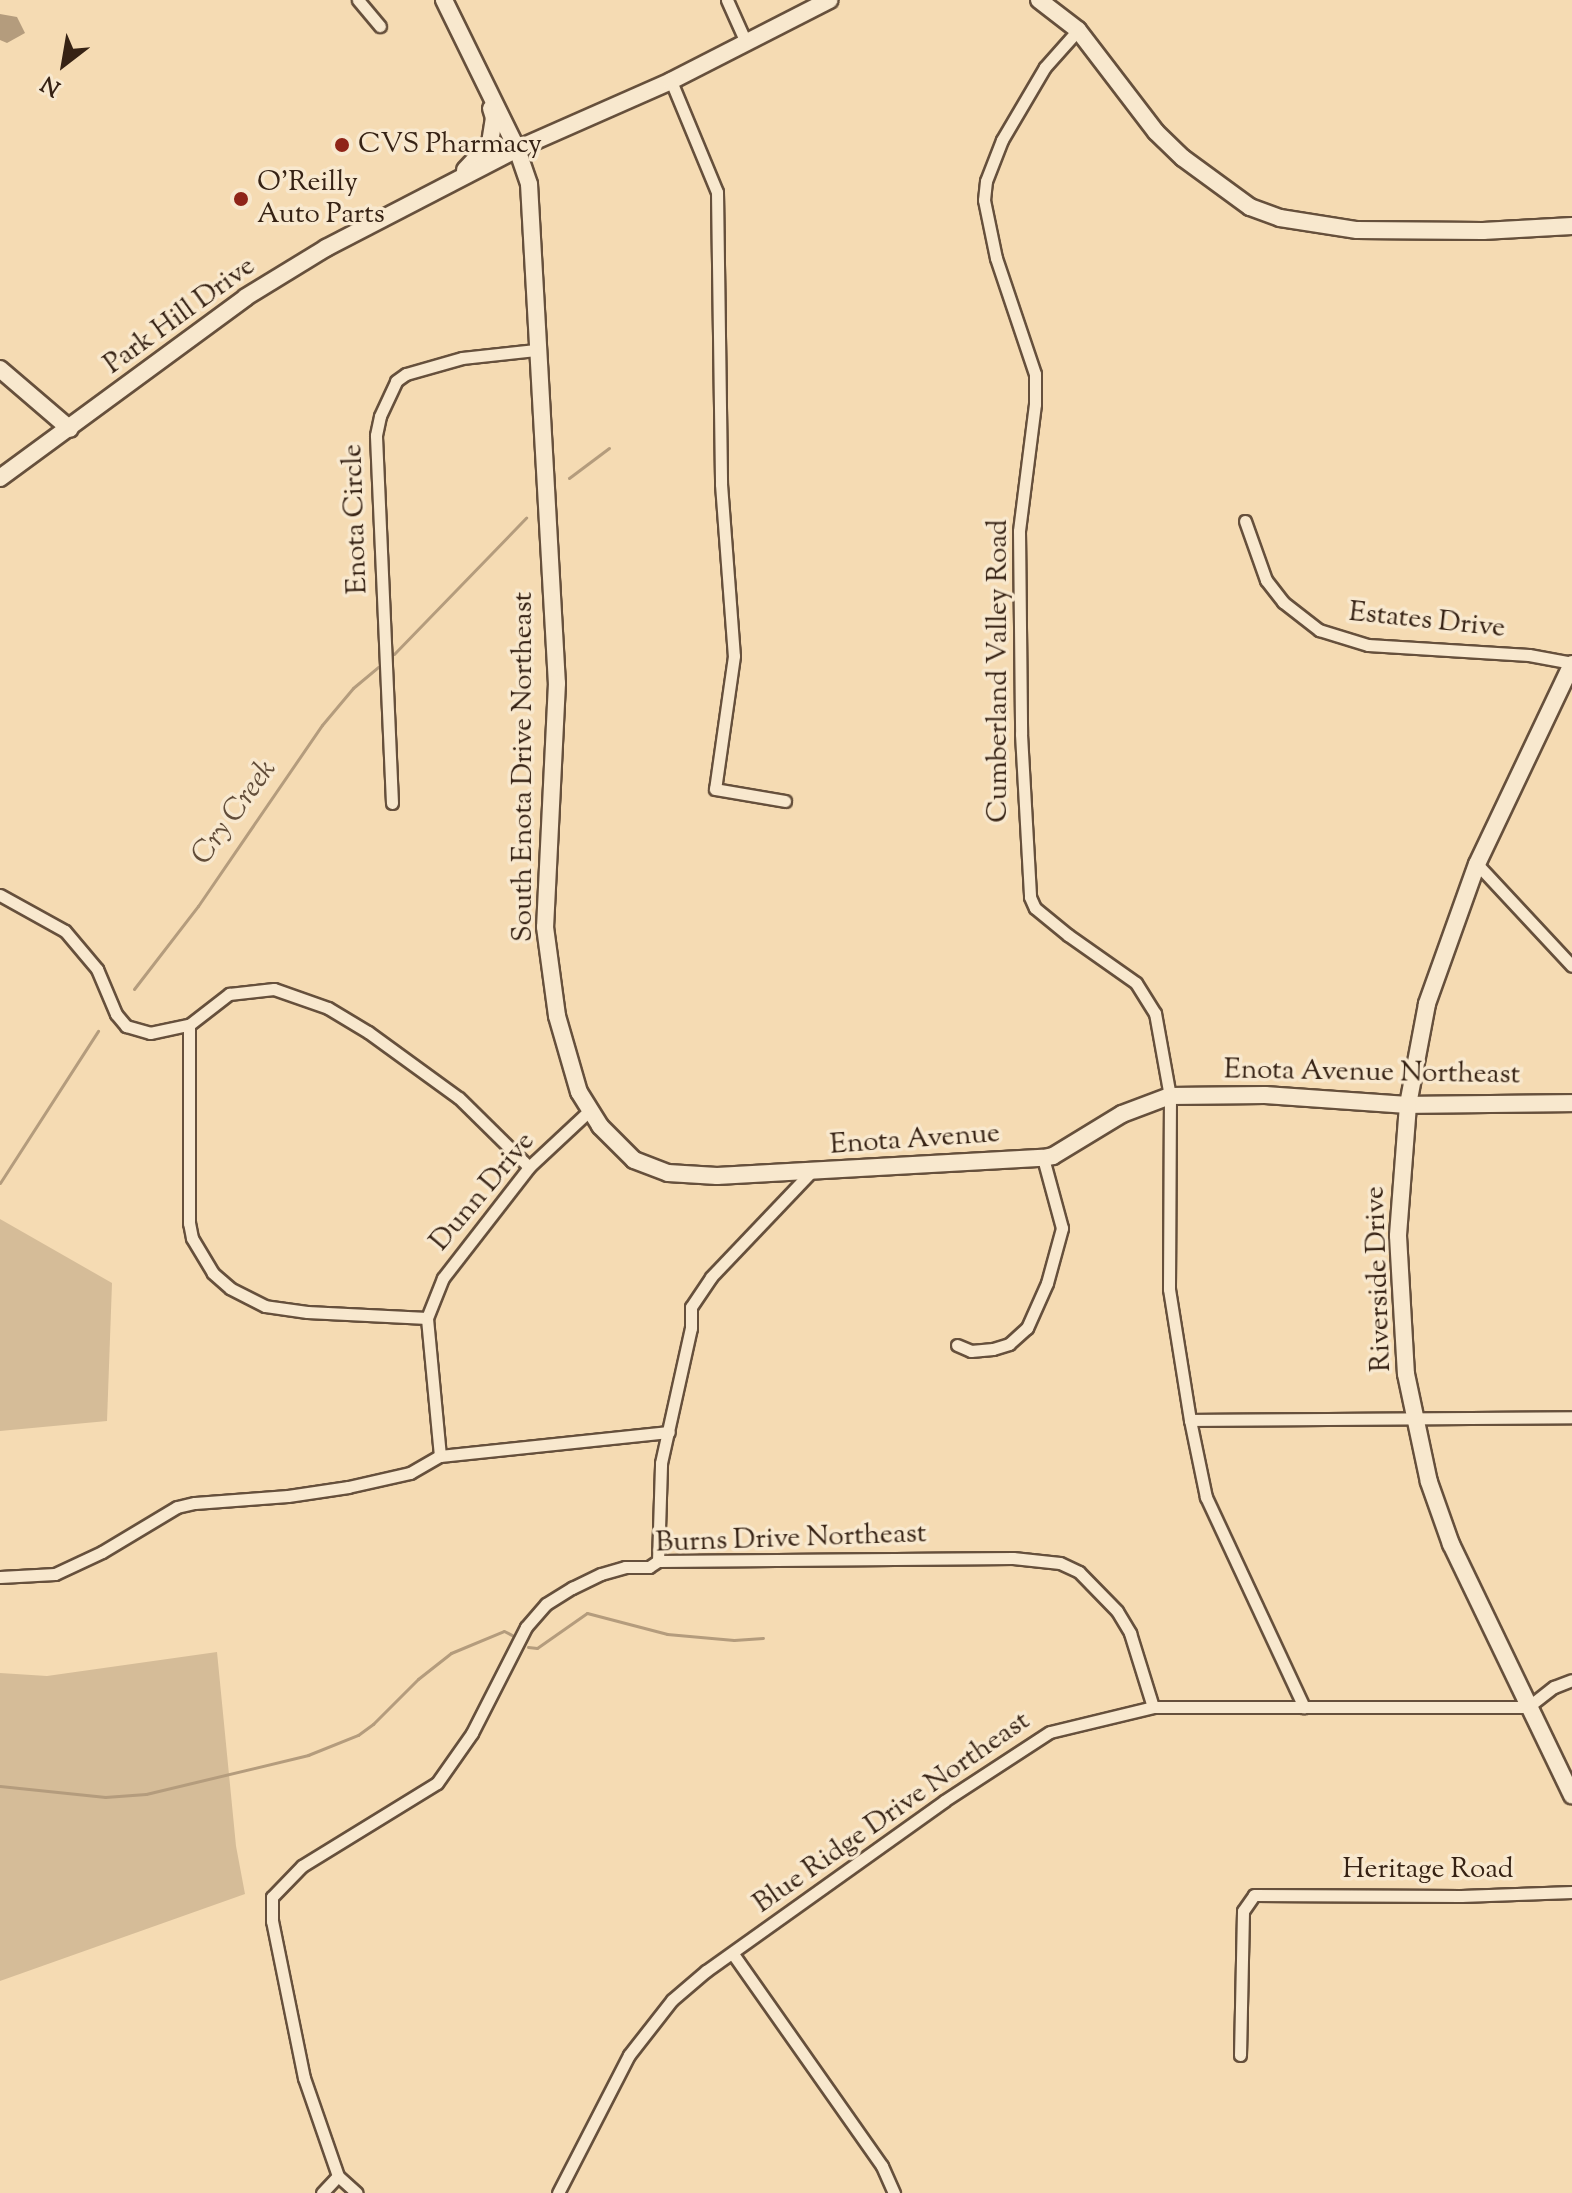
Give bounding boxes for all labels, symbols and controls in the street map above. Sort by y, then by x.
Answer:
north arrow [24,24,104,104]
text: N [36,66,67,103]
place label: CVS Pharmacy [358,128,542,162]
marker: CVS Pharmacy [333,136,351,154]
place label: O'Reilly Auto Parts [257,166,385,232]
marker: O'Reilly Auto Parts [232,190,250,208]
street label: Park Hill Drive [98,250,262,382]
street label: Enota Circle [337,443,375,595]
street label: Cumberland Valley Road [982,519,1016,823]
street label: South Enota Drive Northeast [507,592,541,942]
street label: Estates Drive [1347,596,1507,646]
water label: Cry Creek [185,753,285,873]
street label: Enota Avenue Northeast [1224,1054,1520,1092]
street label: Enota Avenue [829,1117,1001,1163]
street label: Dunn Drive [424,1126,542,1258]
street label: Riverside Drive [1359,1185,1399,1373]
street label: Burns Drive Northeast [655,1517,927,1561]
street label: Blue Ridge Drive Northeast [747,1705,1037,1921]
street label: Heritage Road [1342,1853,1514,1887]

